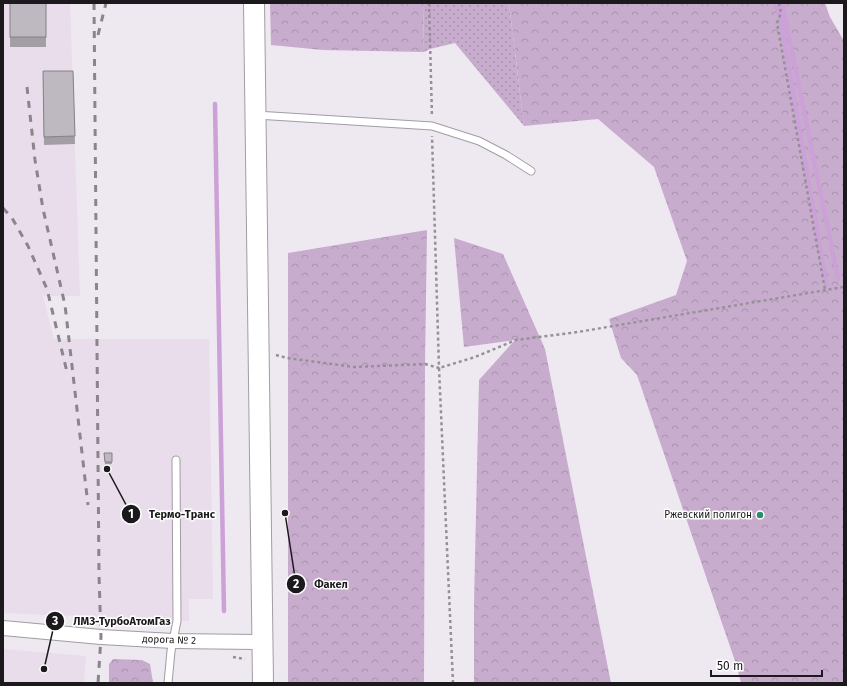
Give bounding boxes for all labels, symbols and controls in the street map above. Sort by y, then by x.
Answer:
callout: Термо-Транс [121,503,223,526]
text: 1 [128,507,134,521]
text: Термо-Транс [149,508,216,521]
place label: Ржевский полигон [664,509,752,521]
marker: Ржевский полигон [755,510,765,520]
callout: Факел [286,572,356,595]
text: 2 [293,577,299,591]
text: Факел [314,578,348,591]
callout: ЛМЗ-ТурбоАтомГаз [45,610,178,633]
text: 3 [51,614,58,628]
text: ЛМЗ-ТурбоАтомГаз [73,615,171,628]
street label: дорога № 2 [142,633,196,647]
scale bar [711,652,822,678]
text: 50 m [717,659,743,673]

